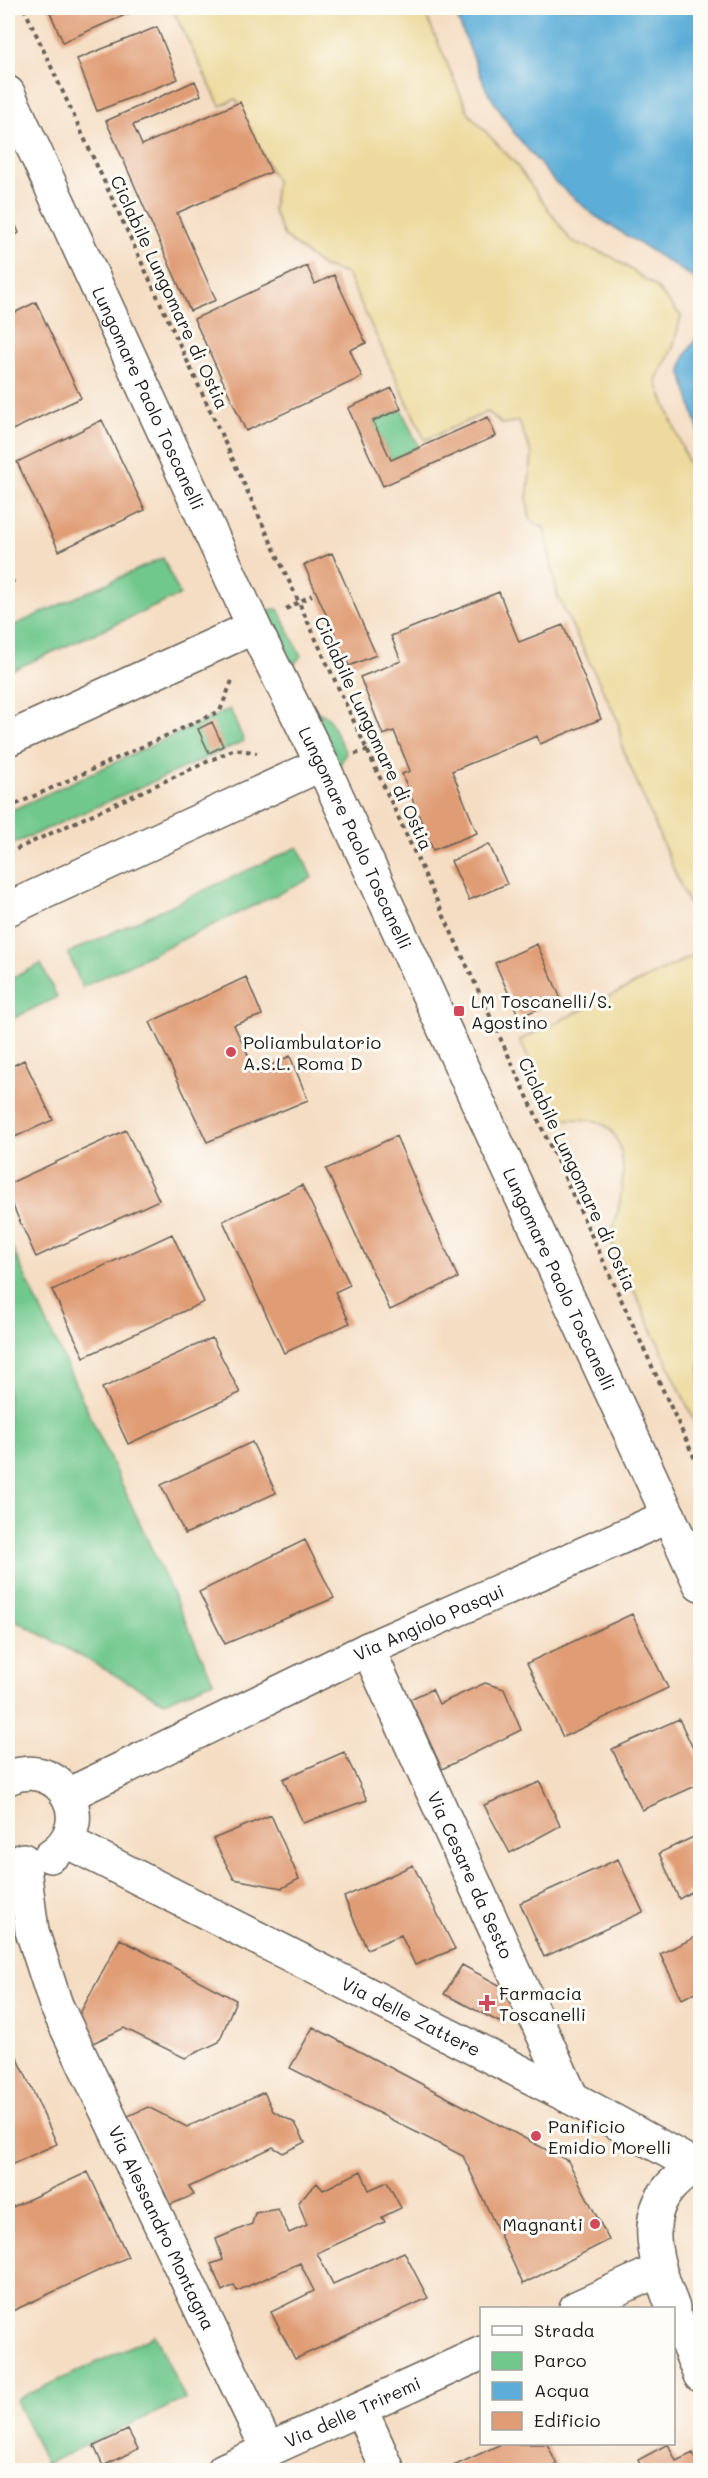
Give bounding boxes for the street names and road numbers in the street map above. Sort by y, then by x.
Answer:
street label: Ciclabile Lungomare di Ostia [105,171,235,413]
street label: Lungomare Paolo Toscanelli [87,283,210,513]
street label: Ciclabile Lungomare di Ostia [309,612,439,854]
street label: Lungomare Paolo Toscanelli [293,723,418,953]
street label: Ciclabile Lungomare di Ostia [513,1053,643,1295]
street label: Lungomare Paolo Toscanelli [498,1164,621,1394]
street label: Via Angiolo Pasqui [350,1578,508,1666]
street label: Via Cesare da Sesto [422,1787,519,1962]
street label: Via delle Zattere [337,1971,485,2062]
street label: Via Alessandro Montagna [103,2122,221,2334]
street label: Via delle Triremi [280,2370,424,2453]

